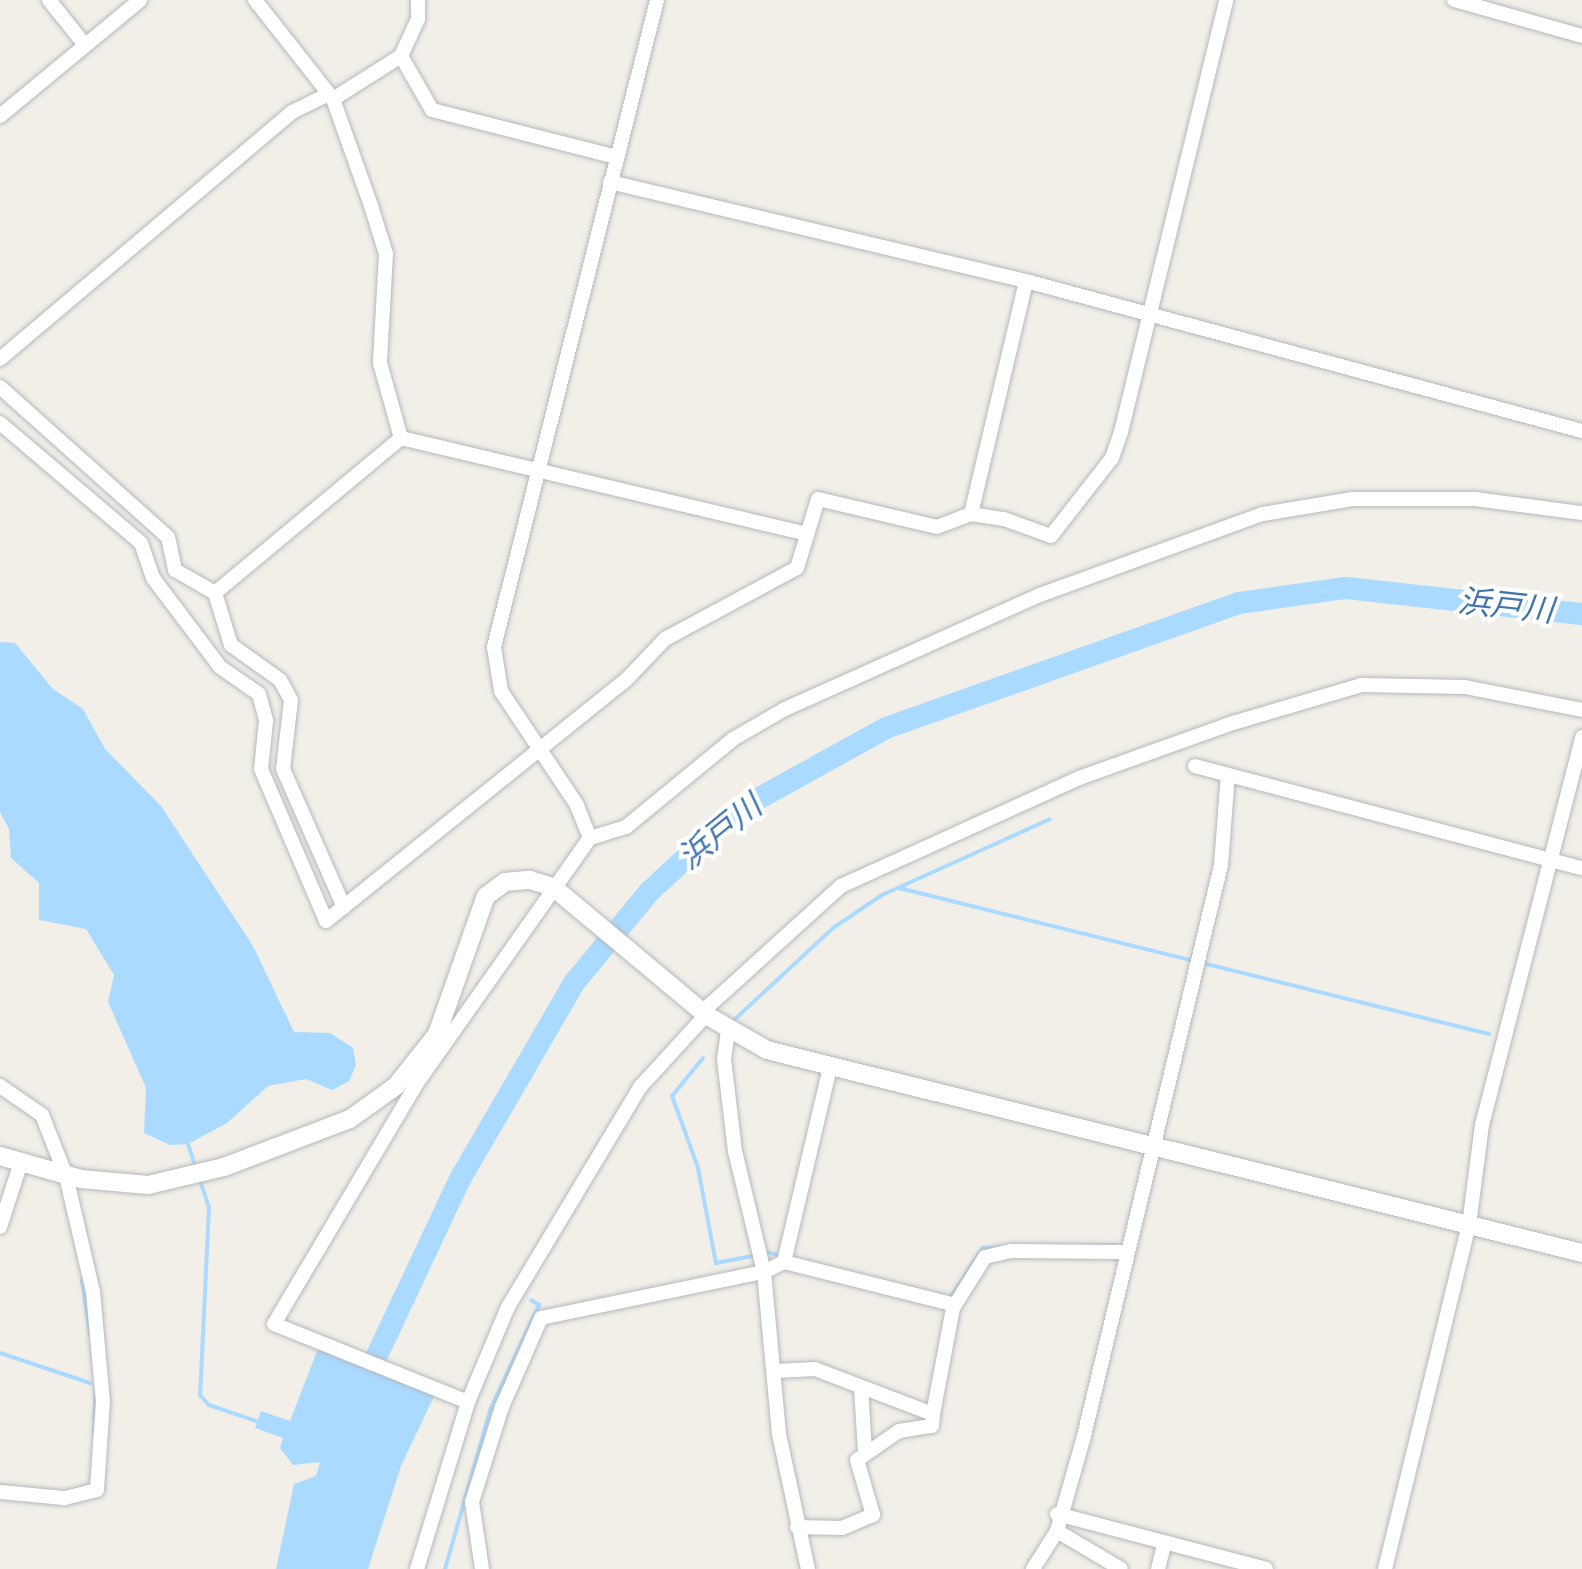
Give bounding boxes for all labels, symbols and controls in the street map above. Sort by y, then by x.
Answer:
water label: 浜戸川 [1456,582,1556,630]
water label: 浜戸川 [671,787,769,877]

